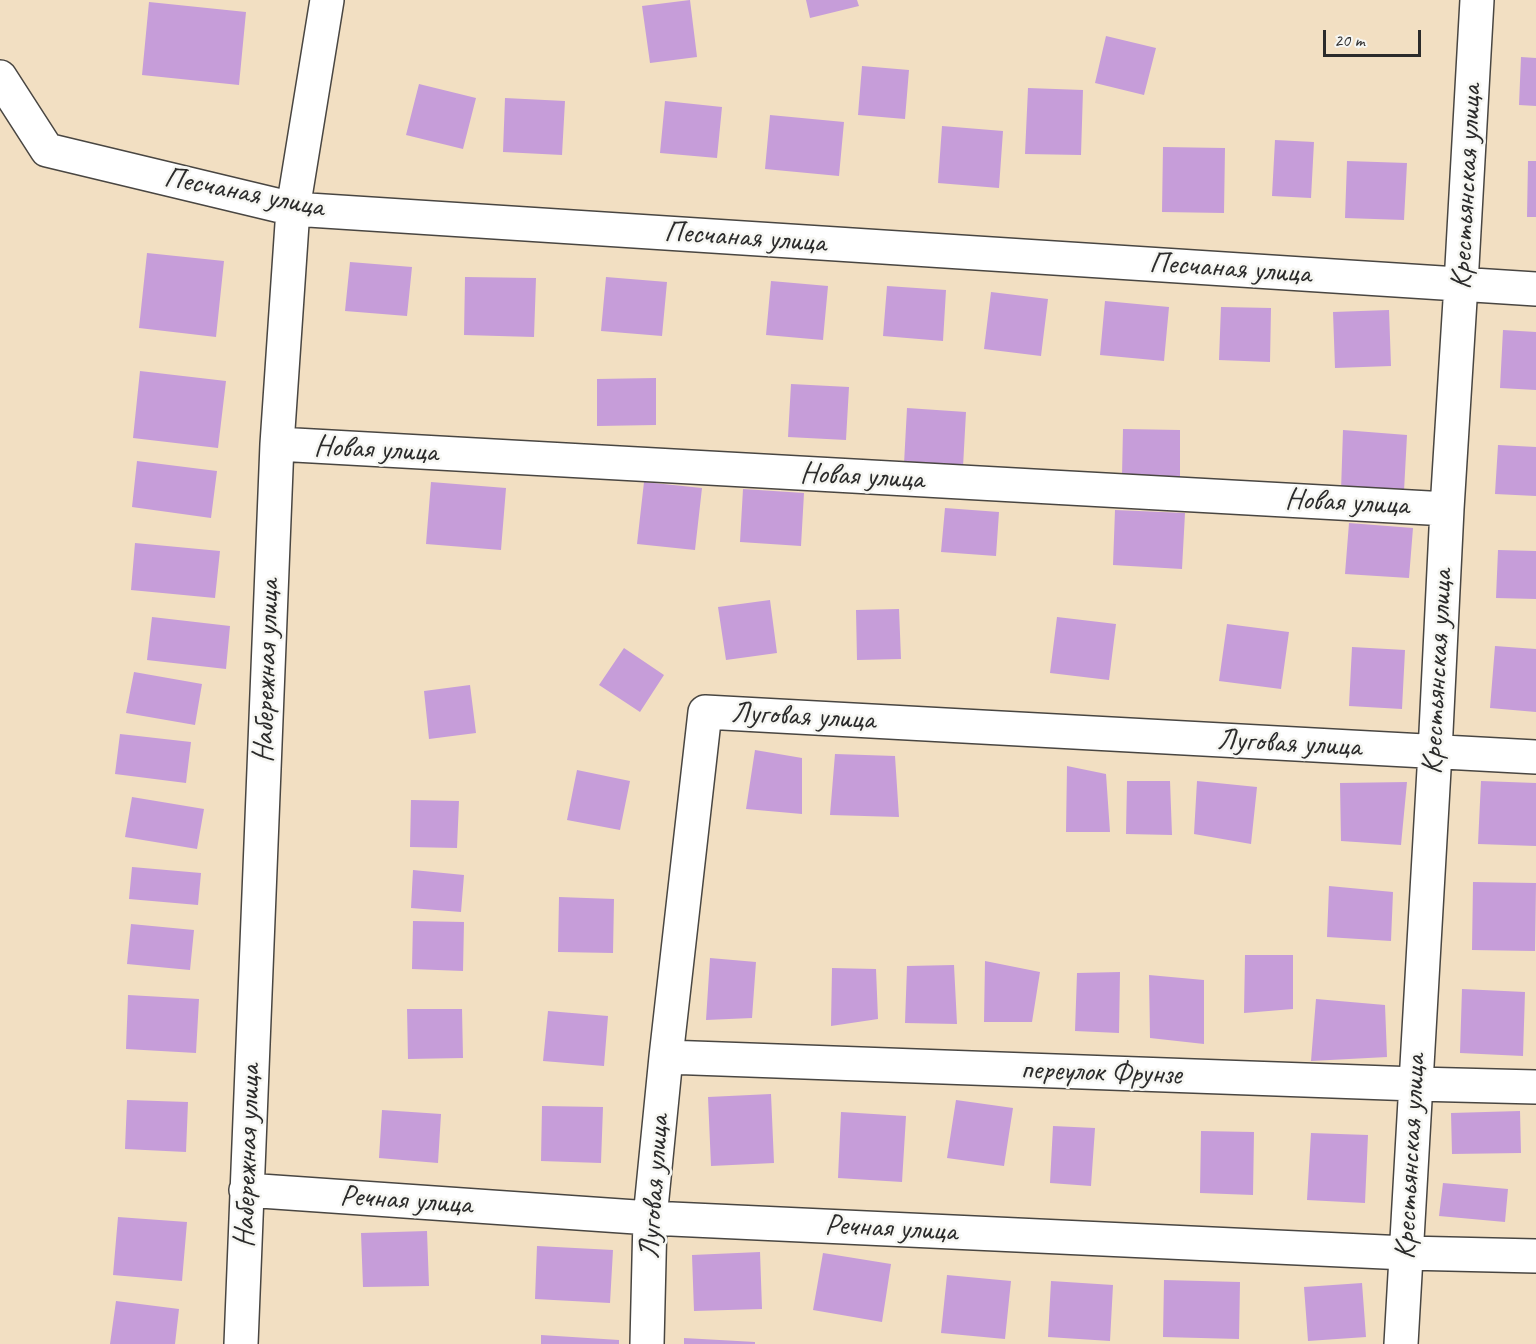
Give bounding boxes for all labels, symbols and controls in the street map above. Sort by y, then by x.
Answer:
scale bar [1326,18,1424,56]
text: 20 m [1334,29,1365,51]
street label: Крестьянская улица [1444,84,1490,290]
street label: Песчаная улица [161,160,327,226]
street label: Песчаная улица [663,214,827,262]
street label: Песчаная улица [1148,245,1312,293]
street label: Новая улица [313,429,439,471]
street label: Новая улица [799,456,925,498]
street label: Новая улица [1284,482,1410,524]
street label: Крестьянская улица [1415,569,1461,775]
street label: Набережная улица [246,579,288,763]
street label: Луговая улица [730,695,876,739]
street label: Луговая улица [1216,722,1362,766]
street label: переулок Фрунзе [1020,1052,1182,1094]
street label: Крестьянская улица [1388,1054,1434,1260]
street label: Набережная улица [227,1064,269,1248]
street label: Луговая улица [632,1114,678,1260]
street label: Речная улица [339,1178,473,1224]
street label: Речная улица [824,1208,958,1250]

